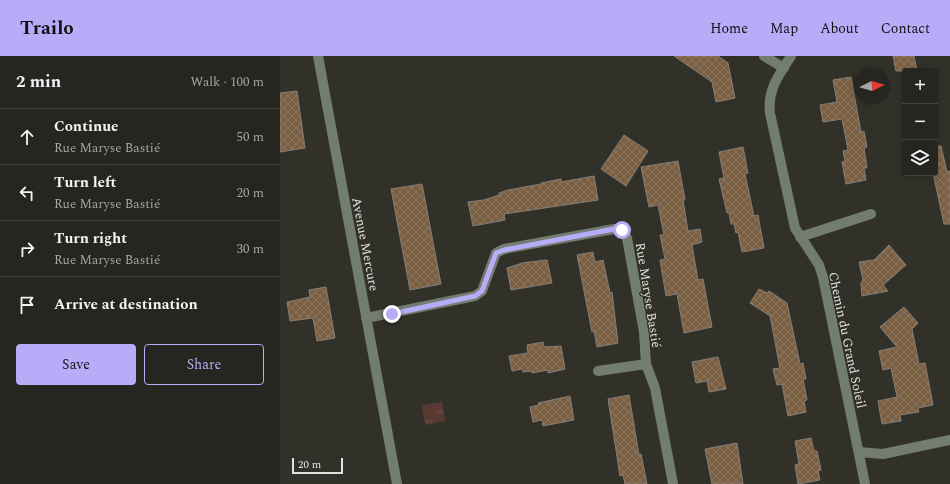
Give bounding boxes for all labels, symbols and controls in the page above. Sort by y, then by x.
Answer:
text: Trailo [20,14,74,43]
text: Home [710,18,748,39]
text: Map [770,18,798,39]
text: About [820,18,859,39]
text: Contact [881,18,930,39]
north arrow [854,68,890,104]
map controls [902,68,938,176]
button: + [902,68,938,104]
text: 2 min [16,69,61,95]
text: Walk · 100 m [190,72,264,92]
button: − [902,104,938,140]
text: Continue [54,115,119,138]
icon: ahead [16,126,38,148]
text: 50 m [237,127,264,147]
text: Rue Maryse Bastié [54,138,160,158]
button: layers [902,140,938,176]
text: Turn left [54,171,116,194]
icon: left [16,182,38,204]
text: 20 m [237,183,264,203]
text: Rue Maryse Bastié [54,194,160,214]
street label: Avenue Mercure [346,196,384,293]
route start [613,221,631,239]
text: Turn right [54,227,127,250]
icon: right [16,238,38,260]
text: 30 m [237,239,264,259]
street label: Rue Maryse Bastié [630,241,666,349]
text: Rue Maryse Bastié [54,250,160,270]
street label: Chemin du Grand Soleil [823,270,871,410]
text: Arrive at destination [54,293,198,316]
icon: arrive [16,294,38,316]
route end [383,305,401,323]
button: Save [16,344,136,385]
button: Share [144,344,264,385]
scale bar [292,456,343,475]
text: 20 m [298,456,321,473]

